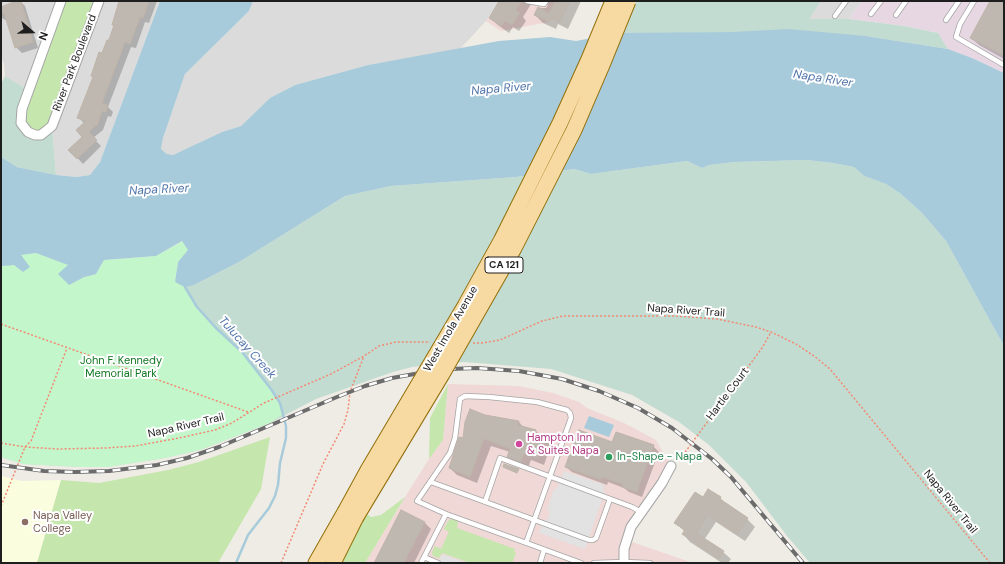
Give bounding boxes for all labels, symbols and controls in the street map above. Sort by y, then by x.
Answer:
north arrow [12,12,52,52]
street label: River Park Boulevard [50,13,100,113]
text: N [35,30,51,42]
water label: Napa River [792,67,854,91]
water label: Napa River [470,79,532,99]
water label: Napa River [129,181,189,199]
road number: CA 121 [485,257,523,273]
street label: West Imola Avenue [421,284,481,374]
street label: Napa River Trail [647,302,725,320]
water label: Tulucay Creek [215,314,279,382]
park label: John F. Kennedy Memorial Park [80,354,162,380]
street label: Hartle Court [704,365,752,423]
street label: Napa River Trail [147,411,225,441]
place label: Hampton Inn & Suites Napa [527,431,599,457]
marker: Hampton Inn & Suites Napa [514,439,524,449]
place label: In-Shape - Napa [617,450,702,464]
marker: In-Shape - Napa [604,452,614,462]
street label: Napa River Trail [920,468,980,536]
place label: Napa Valley College [33,509,92,535]
marker: Napa Valley College [20,517,30,527]

